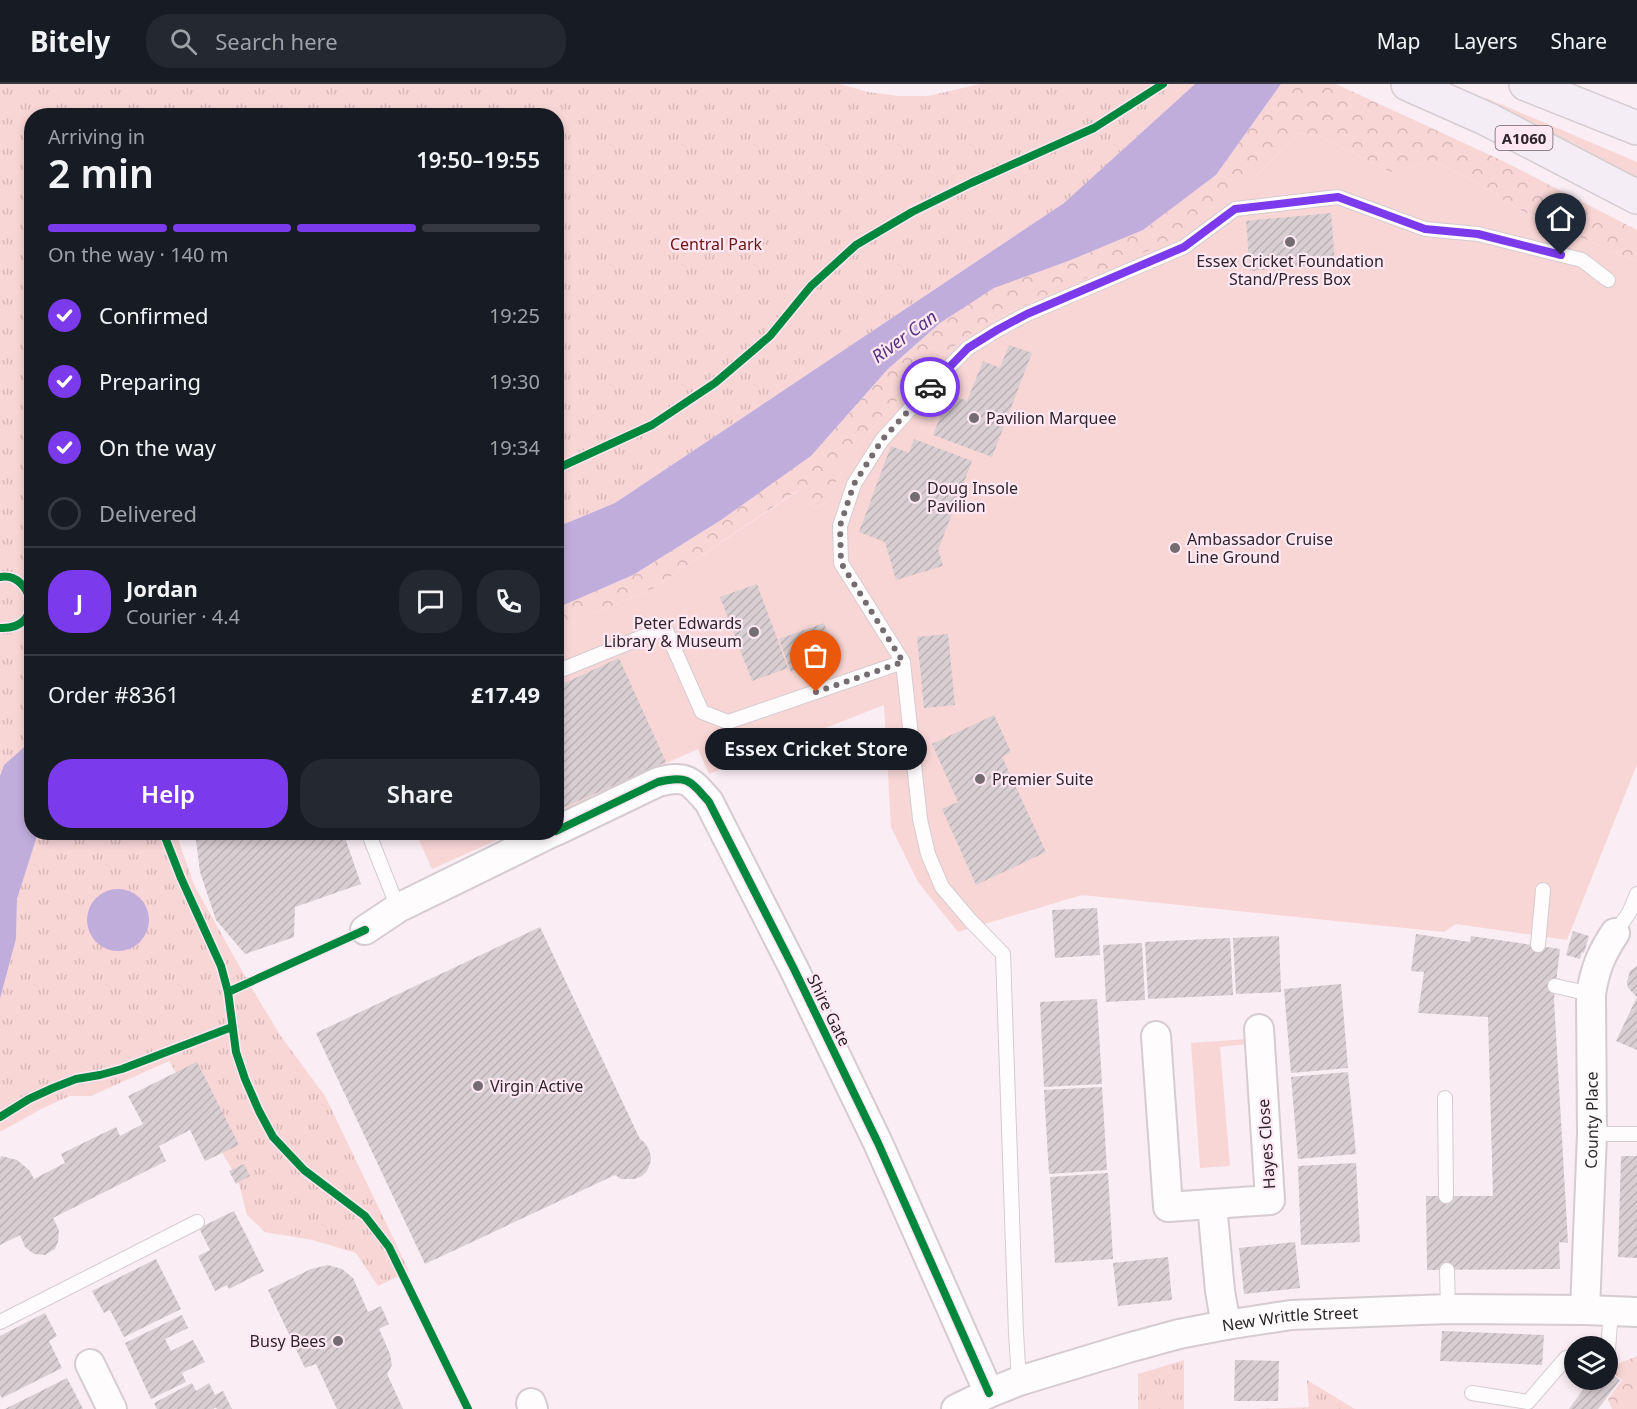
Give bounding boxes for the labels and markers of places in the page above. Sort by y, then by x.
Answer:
pin [1535,193,1586,255]
marker: Essex Cricket Foundation Stand/Press Box [1283,235,1297,249]
place label: Essex Cricket Foundation Stand/Press Box [1196,250,1384,290]
place label: Pavilion Marquee [986,407,1116,429]
marker: Pavilion Marquee [967,411,981,425]
place label: Doug Insole Pavilion [927,477,1018,517]
marker: Doug Insole Pavilion [908,490,922,504]
place label: Ambassador Cruise Line Ground [1187,528,1333,568]
marker: Ambassador Cruise Line Ground [1168,541,1182,555]
place label: Peter Edwards Library & Museum [604,612,742,652]
marker: Peter Edwards Library & Museum [747,625,761,639]
pin [790,630,841,692]
callout: Essex Cricket Store [705,728,927,770]
place label: Premier Suite [992,768,1093,790]
marker: Premier Suite [973,772,987,786]
place label: Virgin Active [490,1075,583,1097]
marker: Virgin Active [471,1079,485,1093]
place label: Busy Bees [250,1330,326,1352]
marker: Busy Bees [331,1334,345,1348]

